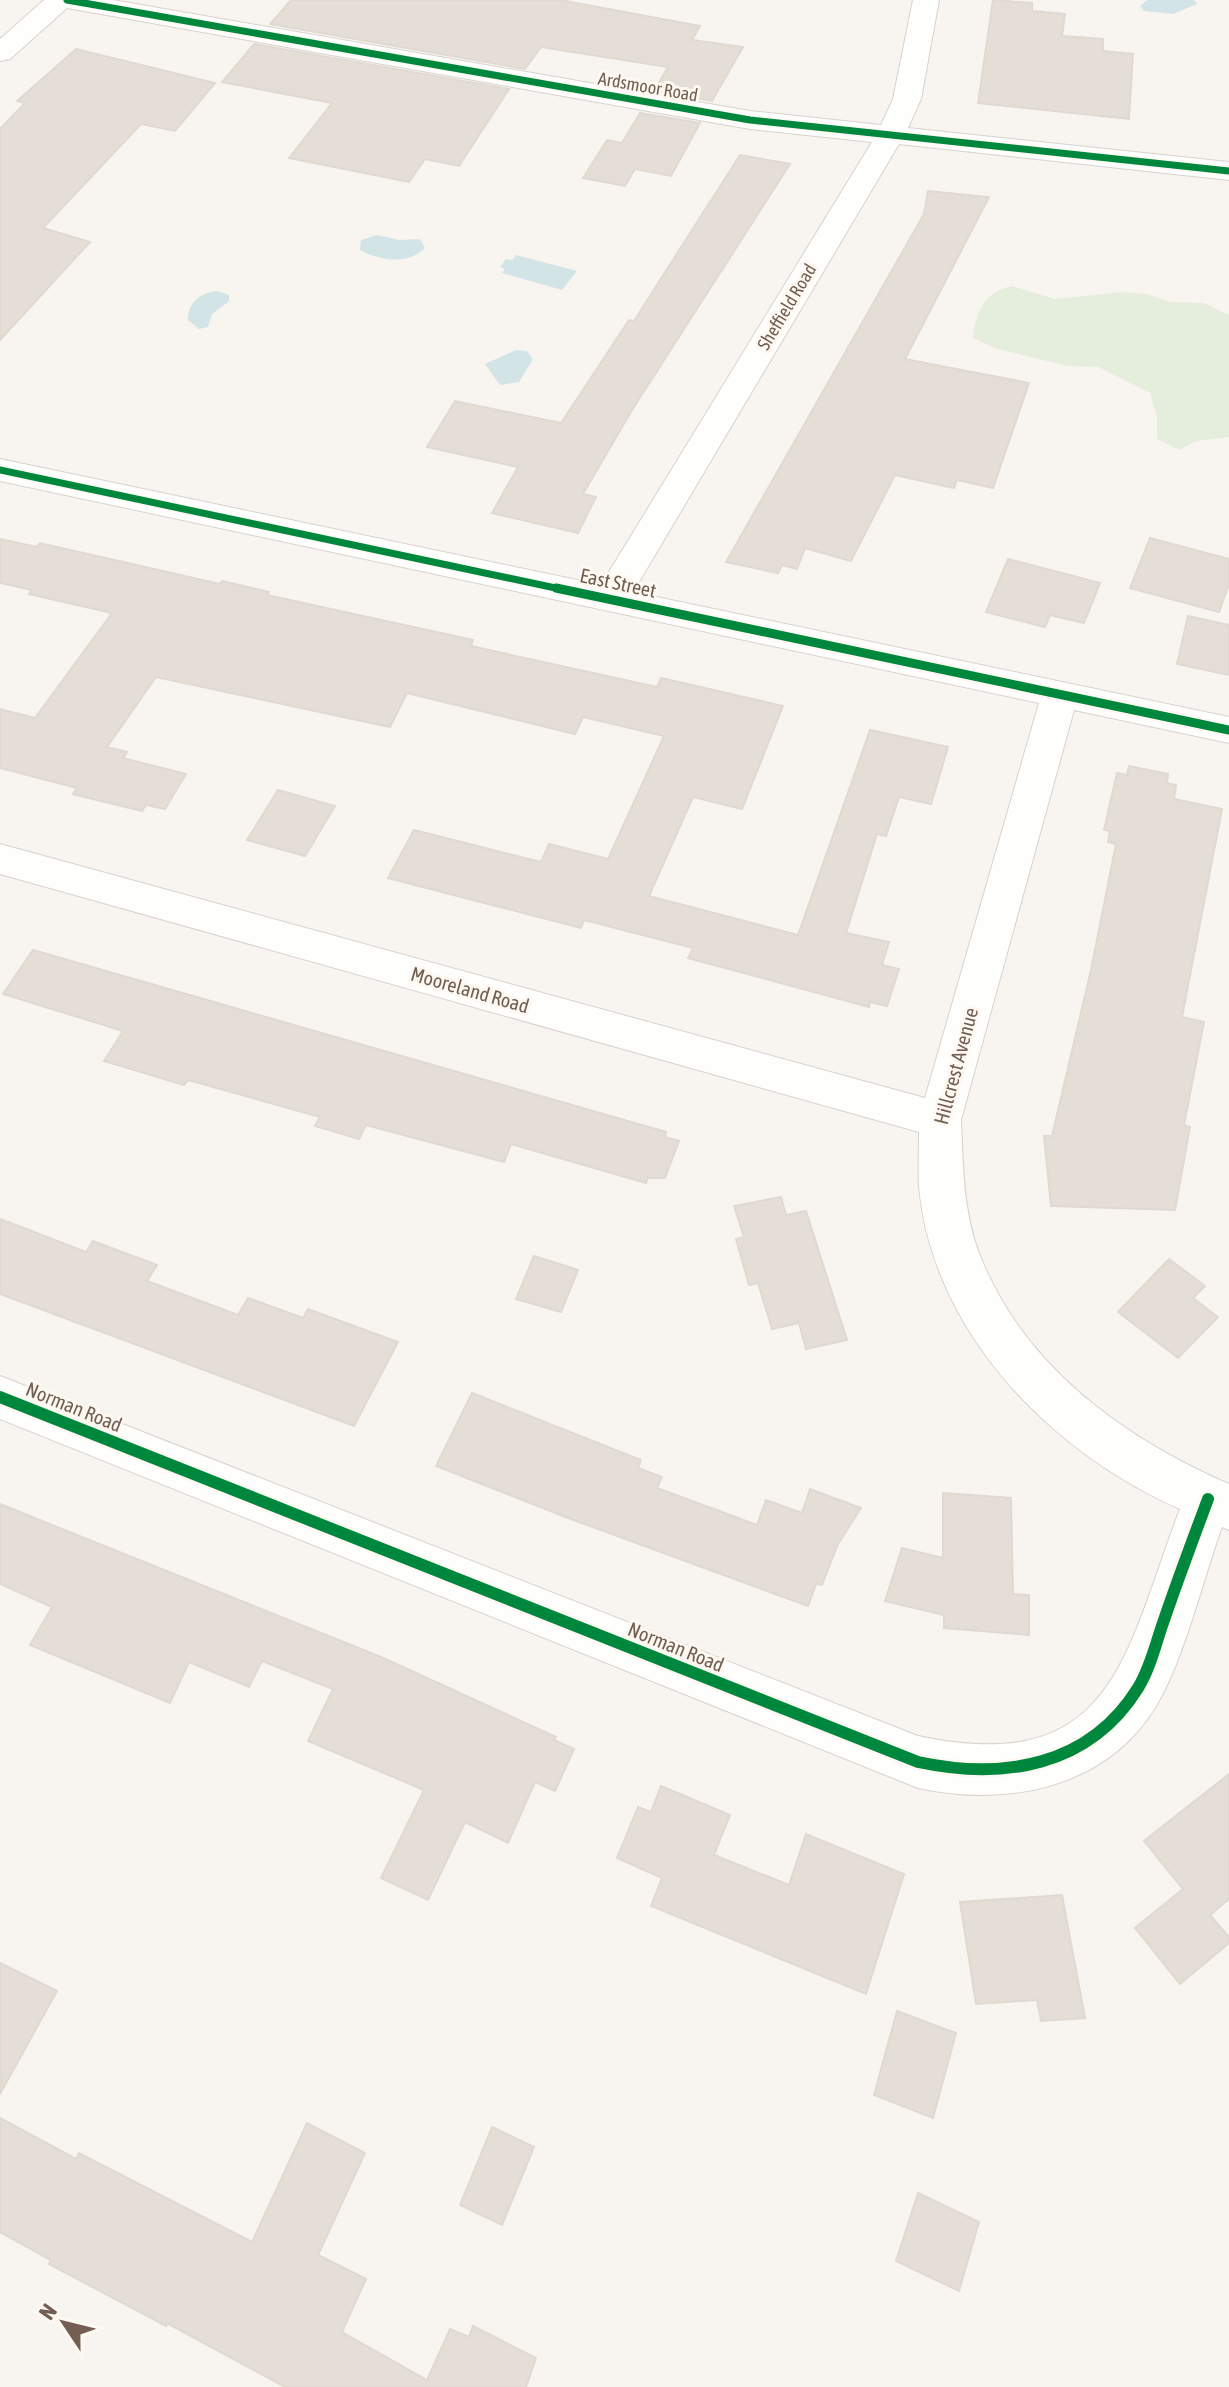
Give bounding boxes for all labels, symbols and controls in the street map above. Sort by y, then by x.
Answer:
street label: Ardsmoor Road [597,67,700,106]
street label: Sheffield Road [753,260,820,354]
street label: East Street [578,563,659,602]
street label: Mooreland Road [408,962,532,1017]
street label: Hillcrest Avenue [929,1005,982,1127]
street label: Norman Road [23,1377,126,1436]
street label: Norman Road [625,1617,728,1676]
north arrow [24,2283,104,2363]
text: N [33,2299,62,2324]

